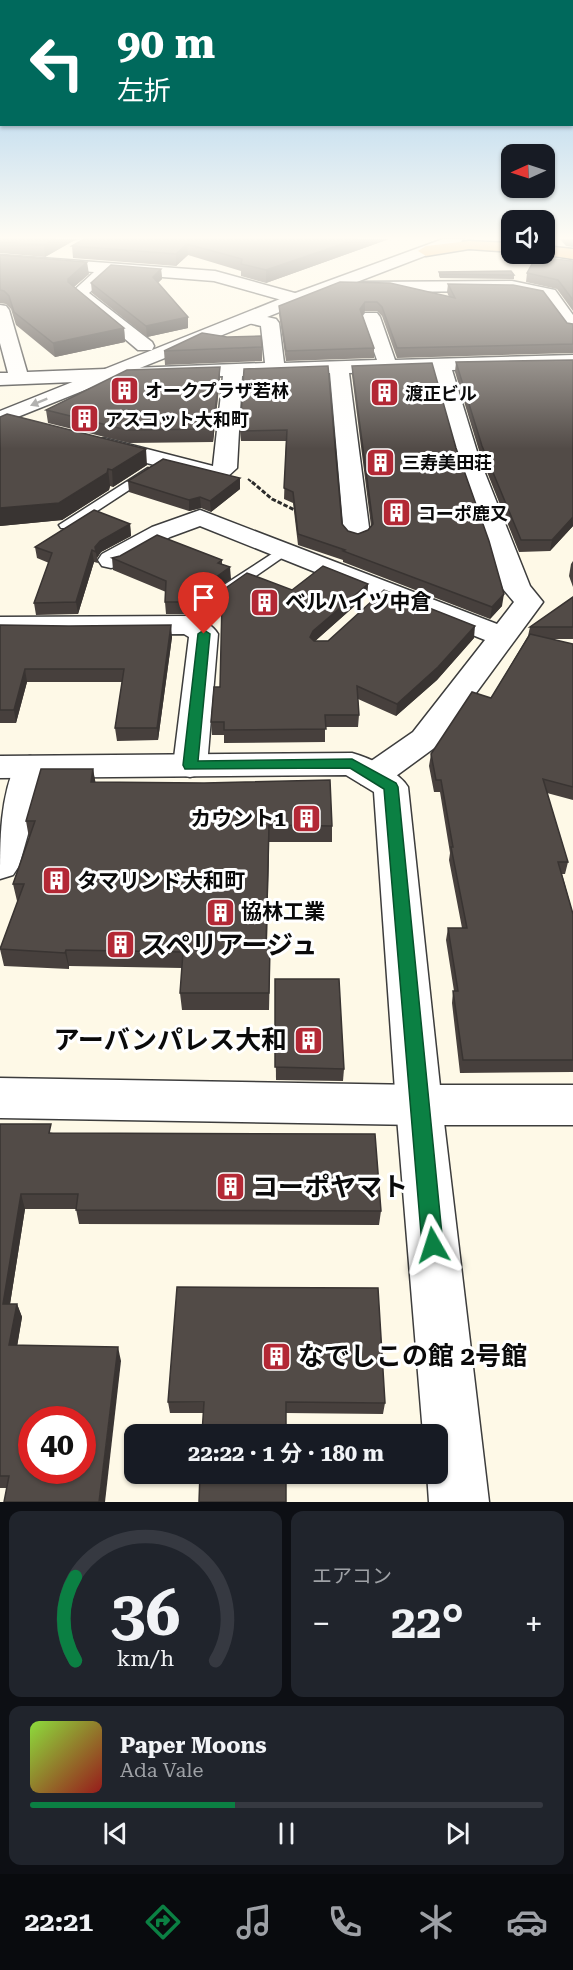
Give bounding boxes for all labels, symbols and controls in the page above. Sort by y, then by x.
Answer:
text: 90 m [117,19,215,68]
icon: left [18,24,96,102]
text: 左折 [117,75,171,107]
north arrow [501,144,555,198]
map controls [501,144,555,264]
button: sound [501,210,555,264]
building icon: オークプラザ若林 [108,374,140,406]
building icon: 渡正ビル [368,377,400,409]
place label: オークプラザ若林 [145,380,289,401]
place label: 渡正ビル [405,383,477,404]
one-way arrow [30,397,48,407]
building icon: アスコット大和町 [68,403,100,435]
place label: アスコット大和町 [105,409,249,430]
building icon: 三寿美田荘 [365,446,397,478]
place label: 三寿美田荘 [402,452,492,473]
building icon: コーポ鹿又 [381,497,413,529]
place label: コーポ鹿又 [418,503,508,524]
pin [178,572,229,634]
icon: arrive [187,581,220,614]
building icon: ベルハイツ中倉 [248,586,280,618]
place label: ベルハイツ中倉 [285,590,432,614]
building icon: カウント1 [291,803,323,835]
place label: カウント1 [190,807,286,831]
building icon: タマリンド大和町 [40,865,72,897]
place label: タマリンド大和町 [77,869,245,893]
building icon: 協林工業 [204,896,236,928]
place label: 協林工業 [241,900,325,924]
building icon: スペリアージュ [104,929,136,961]
place label: スペリアージュ [141,930,317,960]
building icon: アーバンパレス大和 [292,1024,324,1056]
place label: アーバンパレス大和 [54,1025,287,1055]
building icon: コーポヤマト [215,1171,247,1203]
place label: コーポヤマト [252,1172,408,1202]
position arrow [401,1213,465,1277]
building icon: なでしこの館 2号館 [261,1340,293,1372]
place label: なでしこの館 2号館 [298,1341,527,1371]
speed limit sign: 40 [18,1406,96,1484]
text: 22:22 · 1 分 · 180 m [188,1441,384,1466]
text: エアコン [312,1564,392,1588]
text: 36 [111,1577,180,1650]
text: 22° [391,1596,464,1649]
text: − [312,1604,330,1643]
text: + [525,1604,543,1643]
text: km/h [117,1646,174,1671]
text: Paper Moons [120,1733,267,1758]
text: Ada Vale [120,1758,203,1782]
icon: previous [99,1817,132,1850]
icon: pause [270,1817,303,1850]
icon: next [441,1817,474,1850]
icon: directions [142,1901,184,1943]
icon: music [233,1901,275,1943]
icon: phone [324,1901,366,1943]
icon: climate [415,1901,457,1943]
icon: car [506,1901,548,1943]
text: 22:21 [25,1906,93,1938]

